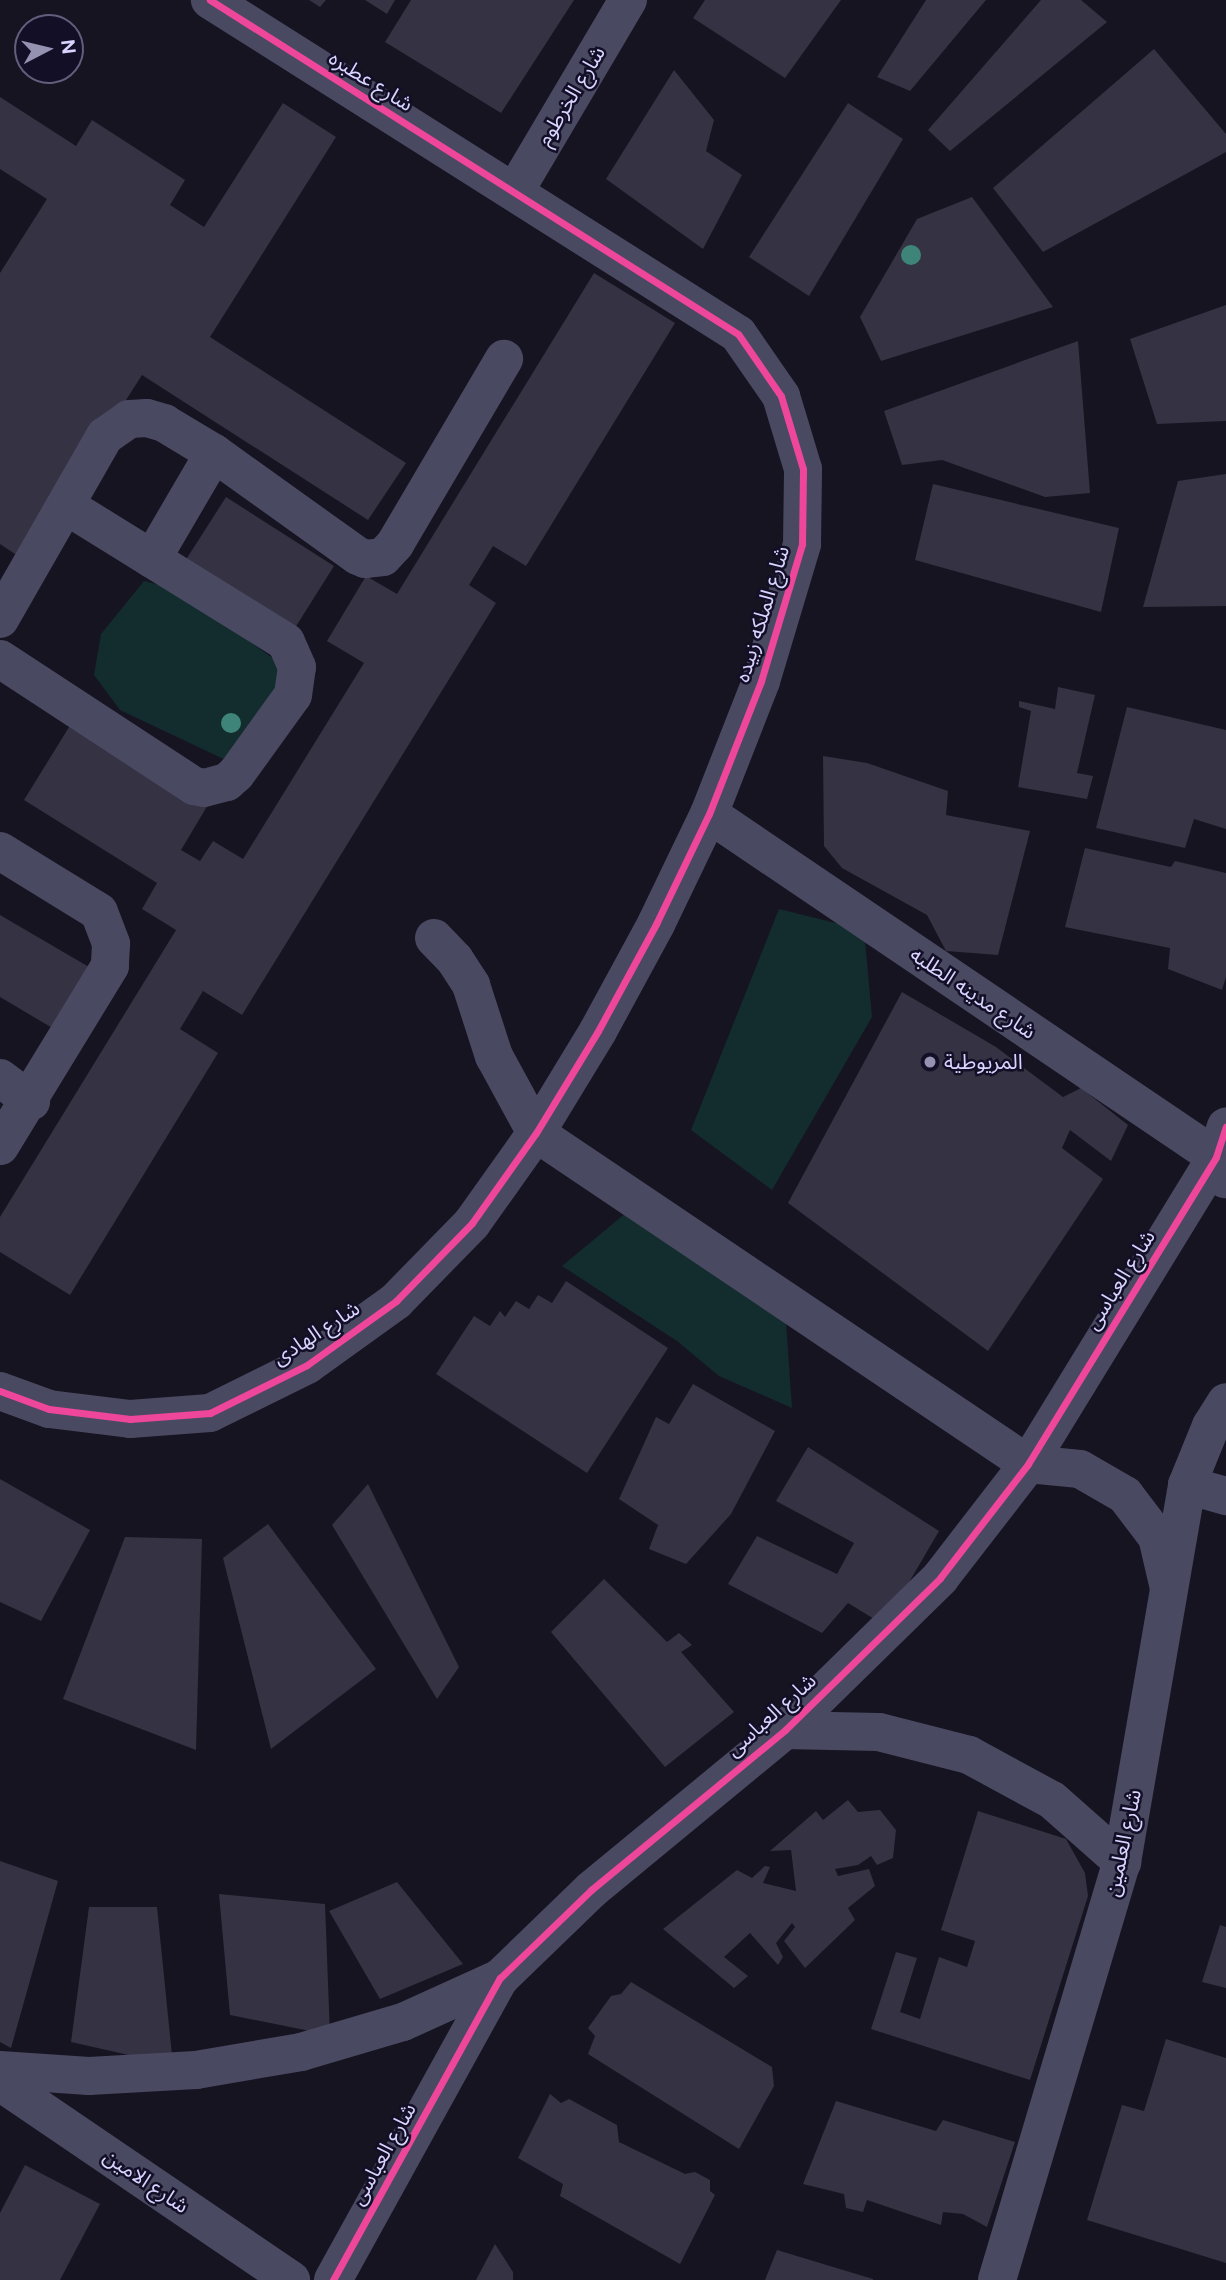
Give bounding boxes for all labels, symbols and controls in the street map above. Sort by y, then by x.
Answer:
north arrow [14,14,84,84]
text: N [56,38,81,55]
street label: شارع الخرطوم [531,42,611,150]
street label: شارع عطبره [324,45,418,117]
street label: شارع الملكه زبيده [729,543,795,685]
street label: شارع مدينه الطلبه [905,942,1041,1044]
place label: المريوطية [944,1049,1023,1075]
marker: المريوطية [922,1054,938,1070]
street label: شارع العباسى [1079,1226,1161,1334]
street label: شارع الهادى [267,1295,365,1371]
street label: شارع العباسى [721,1668,821,1762]
street label: شارع العلمين [1099,1787,1147,1899]
street label: شارع العباسى [345,2099,421,2209]
street label: شارع الامين [99,2143,193,2219]

